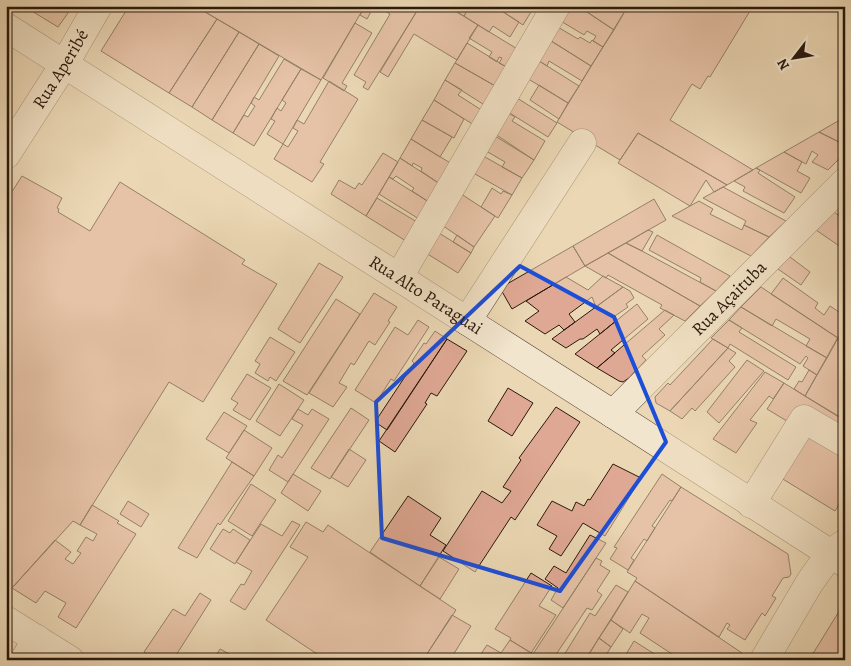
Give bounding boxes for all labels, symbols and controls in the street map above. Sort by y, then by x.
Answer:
street label: Rua Aperibé [27,25,94,113]
north arrow [768,32,818,82]
text: N [773,55,794,74]
street label: Rua Alto Paraguai [364,250,487,340]
street label: Rua Açaituba [686,255,772,341]

